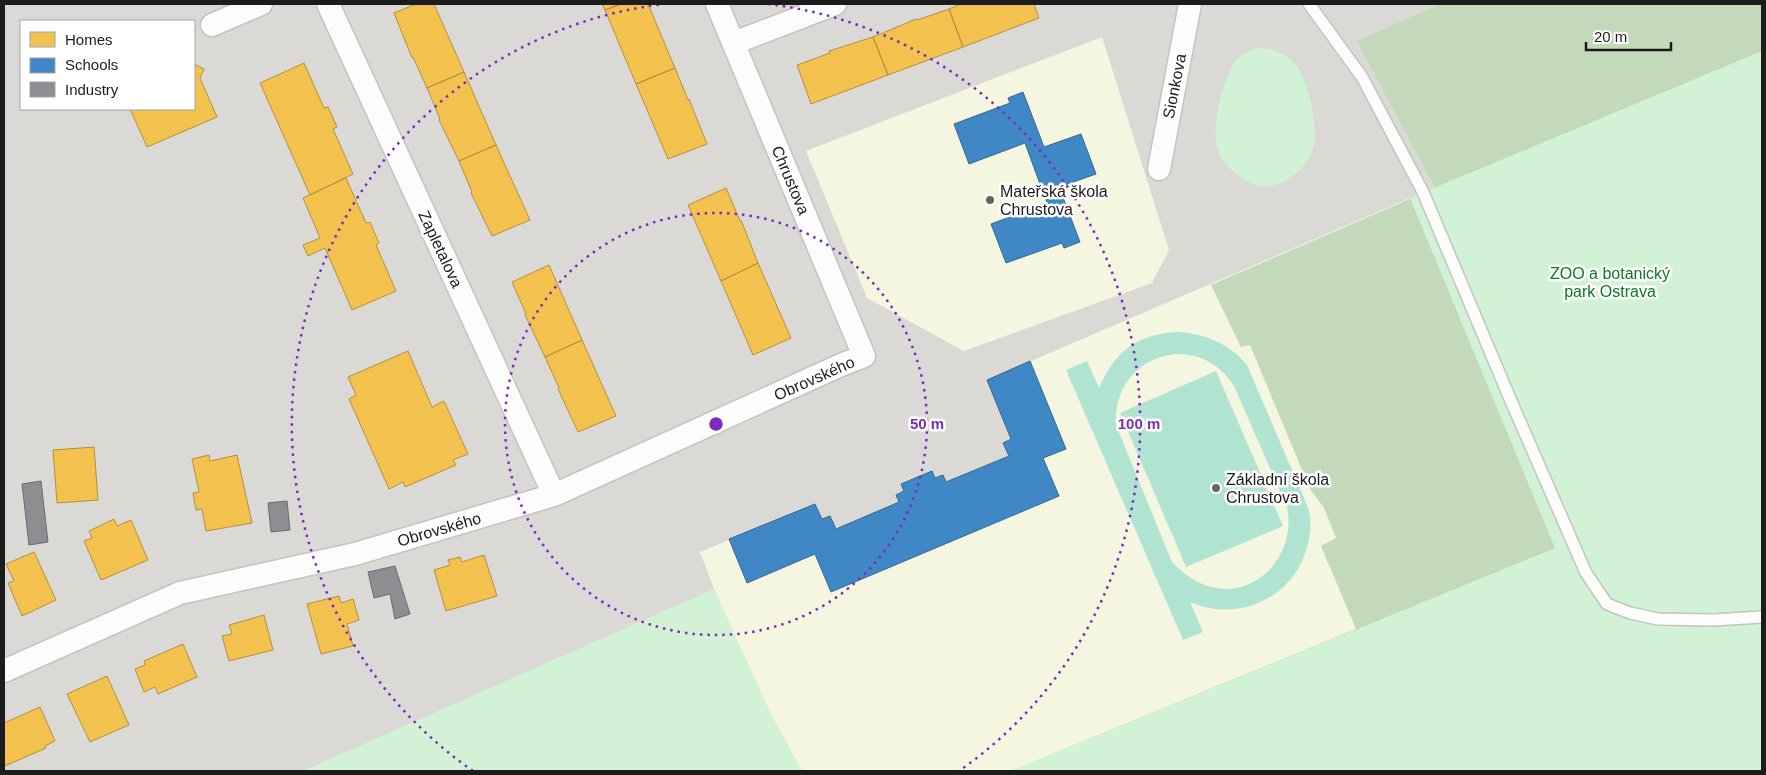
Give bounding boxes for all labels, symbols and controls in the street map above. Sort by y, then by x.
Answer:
legend [20,20,195,110]
scale bar [1586,20,1671,52]
text: 20 m [1594,28,1627,45]
text: Homes [65,31,113,48]
street label: Sionkova [1160,52,1189,120]
text: Schools [65,56,118,73]
text: Industry [65,81,119,98]
street label: Chrustova [768,143,813,217]
place label: Mateřská škola Chrustova [1000,183,1108,218]
marker: Mateřská škola Chrustova [984,194,996,206]
street label: Zapletalova [415,208,466,290]
park label: ZOO a botanický park Ostrava [1550,265,1670,300]
street label: Obrovského [771,353,857,404]
centre of rings [707,415,725,433]
text: 50 m [910,415,944,432]
text: 100 m [1118,415,1160,432]
place label: Základní škola Chrustova [1226,471,1329,506]
marker: Základní škola Chrustova [1210,482,1222,494]
street label: Obrovského [395,509,483,550]

